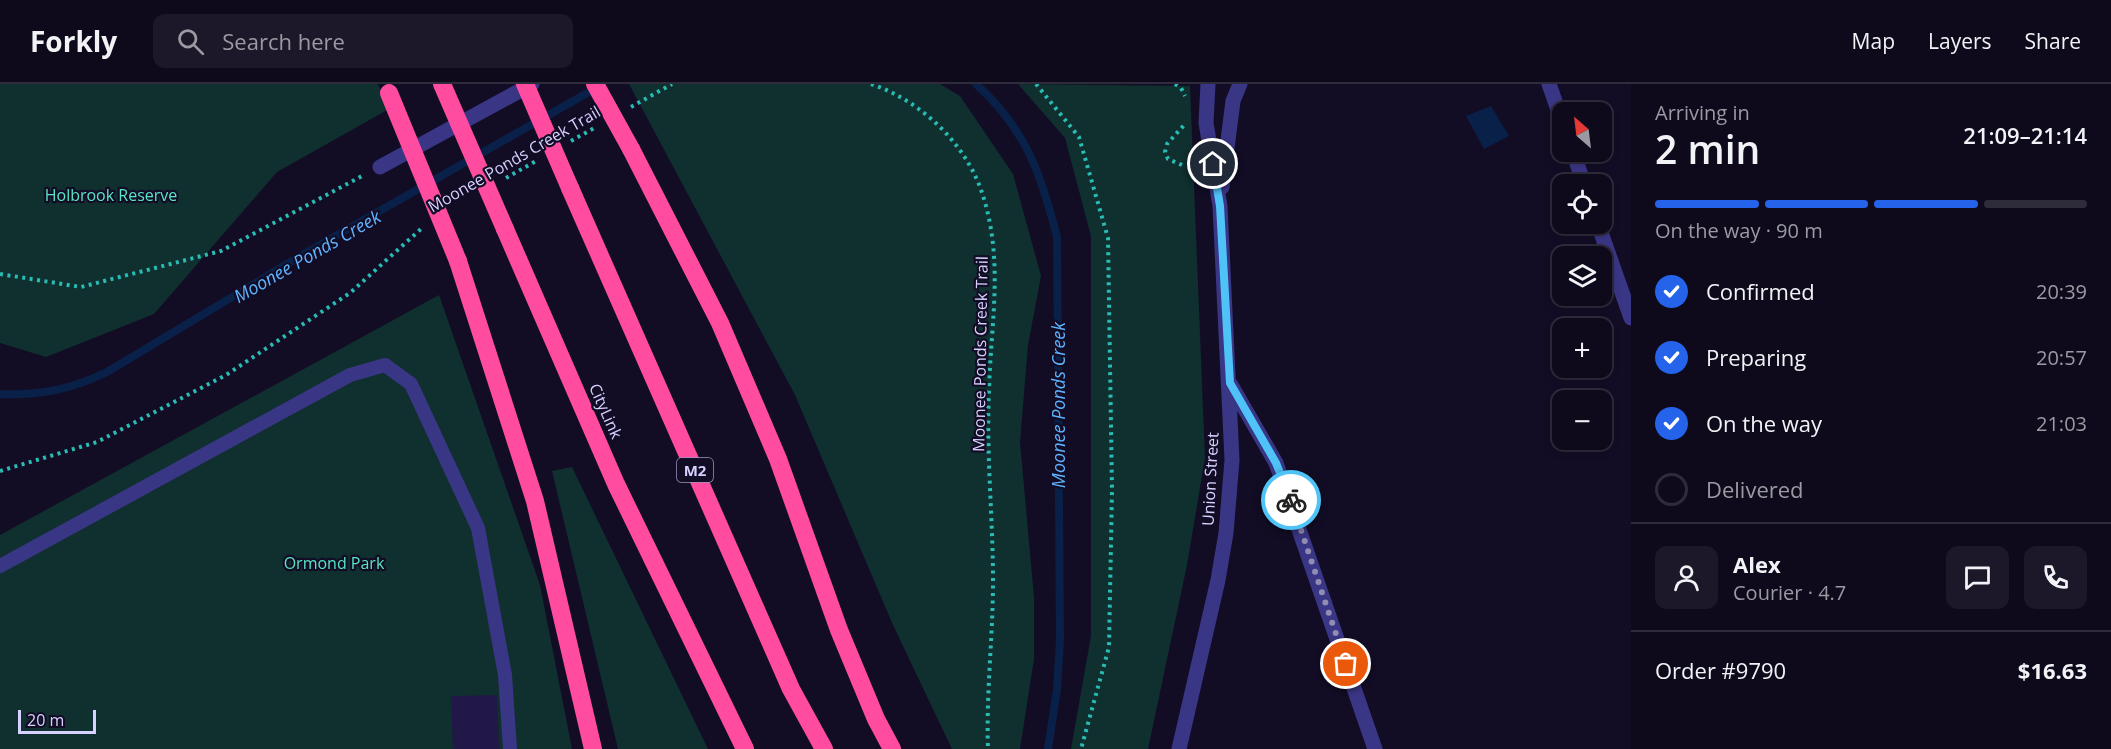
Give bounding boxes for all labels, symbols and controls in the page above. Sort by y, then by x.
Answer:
search box [153,14,573,68]
text: Forkly [30,22,117,60]
icon: search [174,25,207,58]
text: Search here [222,26,345,56]
text: Map [1852,27,1895,55]
text: Layers [1928,27,1992,55]
text: Share [2025,27,2081,55]
text: Arriving in [1655,99,1750,126]
street label: Moonee Ponds Creek Trail [424,101,604,217]
north arrow [1552,102,1612,162]
map controls [1552,102,1612,450]
text: 21:09–21:14 [1963,120,2087,150]
text: 2 min [1655,122,1760,175]
pin [1187,138,1238,189]
icon: home [1196,147,1229,180]
button: locate [1552,174,1612,234]
park label: Holbrook Reserve [45,184,177,206]
water label: Moonee Ponds Creek [229,203,386,308]
text: On the way · 90 m [1655,217,1823,244]
button: layers [1552,246,1612,306]
street label: Moonee Ponds Creek Trail [967,256,993,452]
icon: check [1655,275,1688,308]
text: Confirmed [1706,276,1815,306]
text: 20:39 [2036,278,2087,305]
button: + [1552,318,1612,378]
water label: Moonee Ponds Creek [1046,321,1070,488]
icon: check [1655,341,1688,374]
text: Preparing [1706,342,1806,372]
text: 20:57 [2036,344,2087,371]
street label: CityLink [584,380,628,443]
button: − [1552,390,1612,450]
icon: check [1655,407,1688,440]
text: On the way [1706,408,1822,438]
text: 21:03 [2036,410,2087,437]
street label: Union Street [1197,431,1223,526]
road number: M2 [677,458,713,482]
courier [1261,470,1321,530]
text: Delivered [1706,474,1804,504]
icon: bike [1275,484,1308,517]
button: person [1655,546,1718,609]
button: chat [1946,546,2009,609]
button: phone [2024,546,2087,609]
text: Alex [1733,549,1781,579]
park label: Ormond Park [284,552,385,574]
text: Courier · 4.7 [1733,579,1846,606]
pin [1320,638,1371,689]
icon: bag [1329,647,1362,680]
text: Order #9790 [1655,655,1786,685]
text: $16.63 [2018,655,2087,685]
scale bar [18,707,96,734]
text: 20 m [27,709,64,731]

